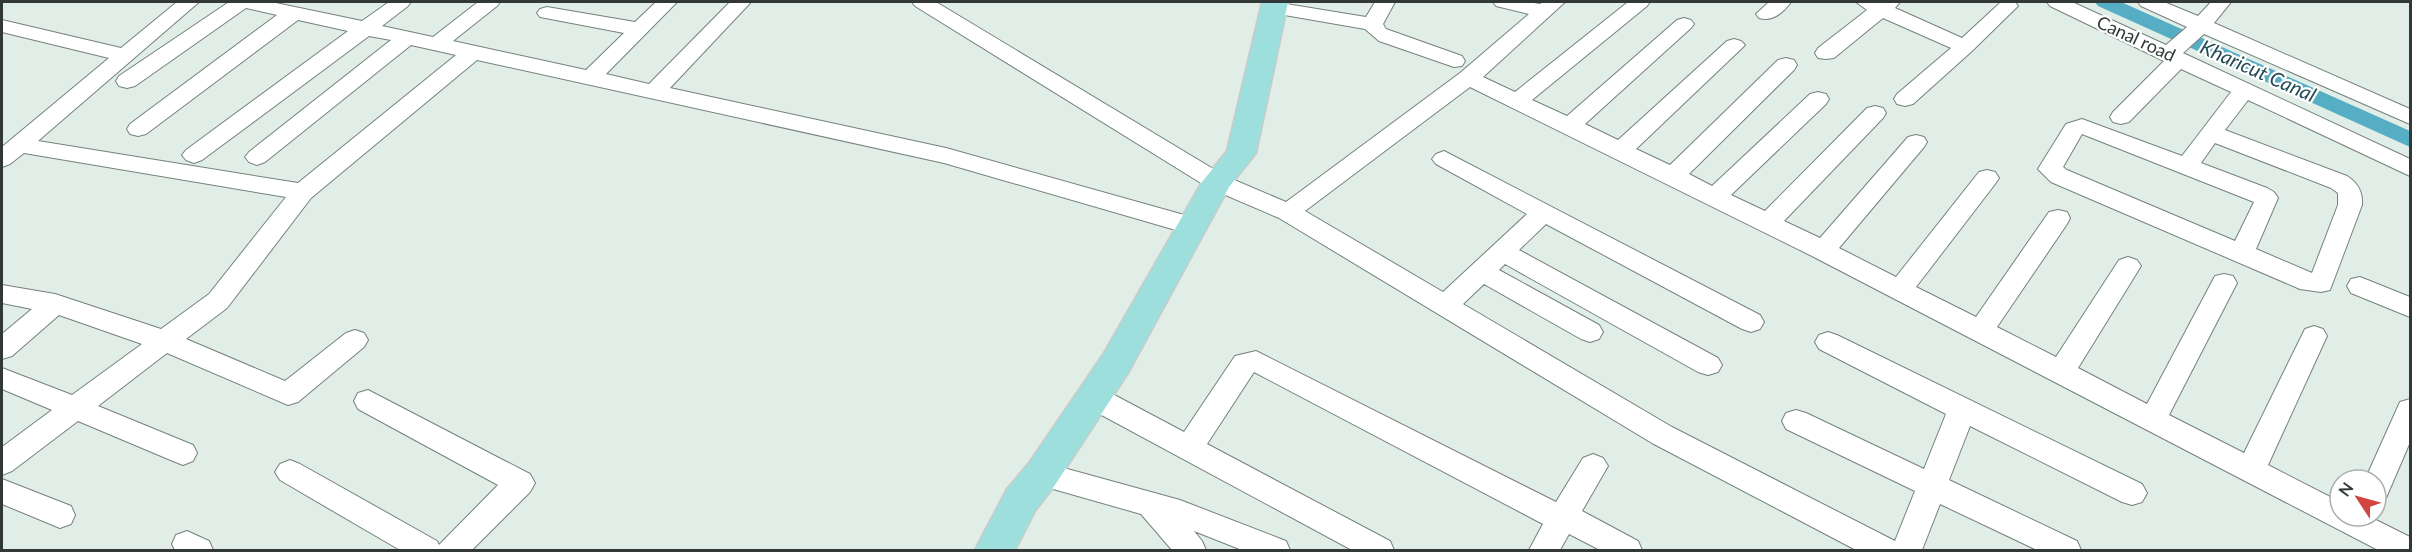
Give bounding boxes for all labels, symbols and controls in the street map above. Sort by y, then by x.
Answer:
street label: Canal road [2094,10,2179,66]
water label: Kharicut Canal [2197,34,2320,106]
north arrow [2328,468,2388,528]
text: N [2334,478,2357,499]

